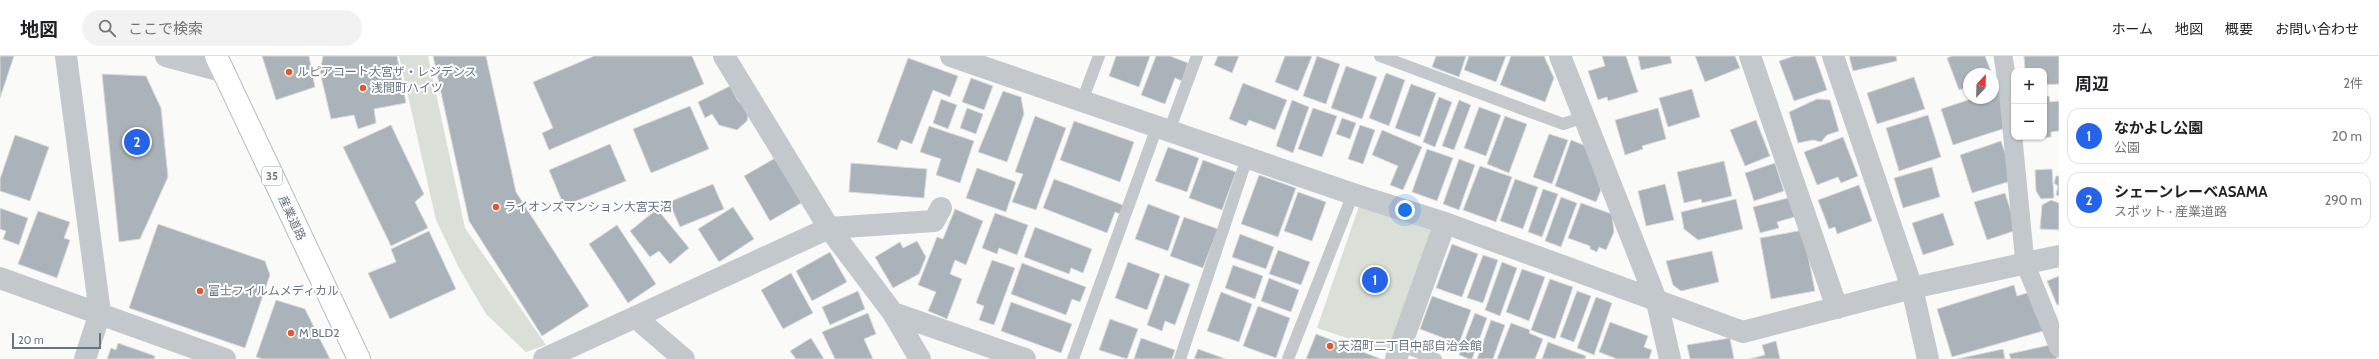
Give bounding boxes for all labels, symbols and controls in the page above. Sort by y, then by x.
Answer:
search box [82,10,362,46]
icon: search [96,17,118,39]
text: 地図 [20,18,58,41]
text: ここで検索 [128,20,203,38]
text: ホーム [2111,20,2153,38]
text: 地図 [2175,20,2203,38]
text: 概要 [2225,20,2253,38]
text: お問い合わせ [2275,20,2359,38]
place label: ルピアコート大宮ザ・レジデンス [297,64,477,79]
marker: ルピアコート大宮ザ・レジデンス [284,67,294,77]
north arrow [1963,68,1999,104]
map controls [2011,68,2047,140]
button: + [2011,68,2047,104]
text: 周辺 [2075,74,2109,94]
text: 2件 [2343,75,2363,91]
place label: 浅間町ハイツ [371,80,443,95]
marker: 浅間町ハイツ [358,83,368,93]
button: − [2011,104,2047,140]
text: なかよし公園 [2114,119,2203,137]
pin: 2 [124,127,150,157]
text: 1 [2087,128,2091,144]
text: 20 m [2332,128,2362,144]
text: 公園 [2114,139,2140,155]
road number: 35 [262,167,282,185]
text: シェーンレーベASAMA [2114,183,2268,201]
text: 2 [2086,192,2092,208]
text: 290 m [2324,192,2362,208]
street label: 産業道路 [276,193,309,243]
place label: ライオンズマンション大宮天沼 [504,199,672,214]
your location [1395,200,1415,220]
marker: ライオンズマンション大宮天沼 [491,202,501,212]
text: スポット · 産業道路 [2114,203,2227,219]
pin: 1 [1362,265,1388,295]
place label: 富士フイルムメディカル [208,283,339,298]
marker: 富士フイルムメディカル [195,286,205,296]
place label: M BLD2 [299,325,340,340]
marker: M BLD2 [286,328,296,338]
scale bar [12,331,101,350]
text: 20 m [18,333,44,347]
place label: 天沼町二丁目中部自治会館 [1338,338,1482,353]
marker: 天沼町二丁目中部自治会館 [1325,341,1335,351]

